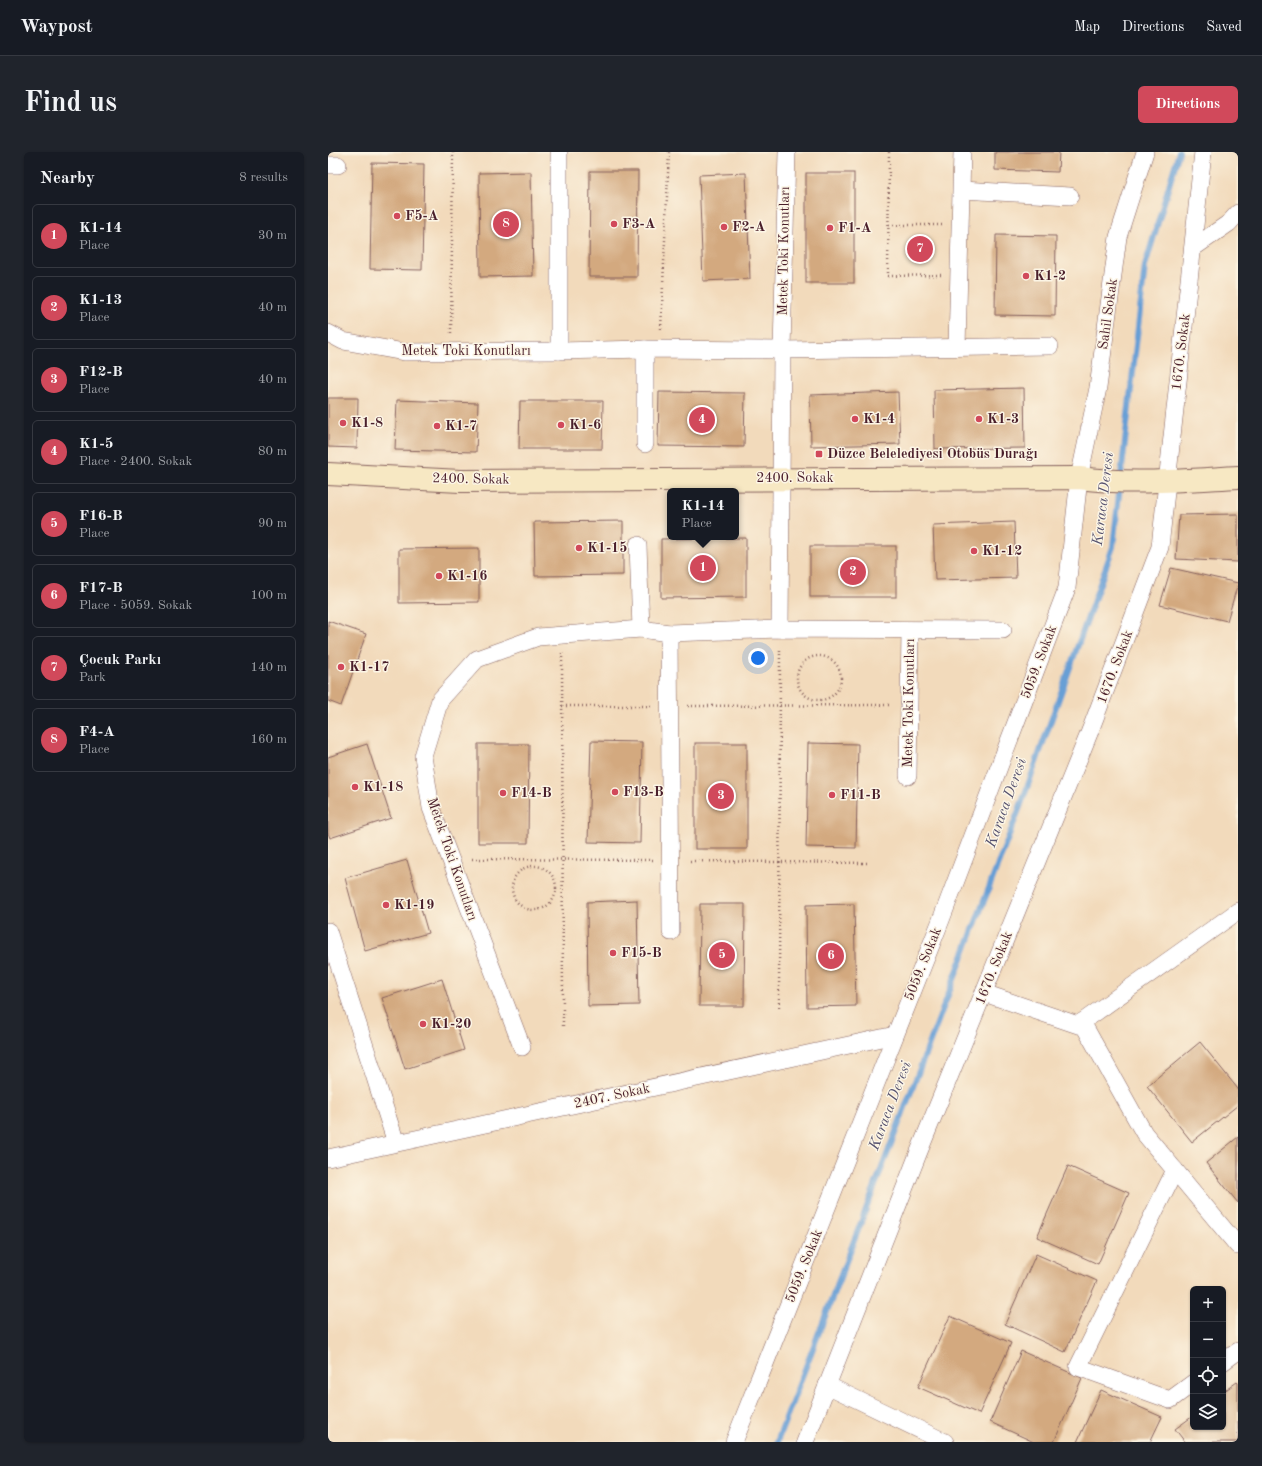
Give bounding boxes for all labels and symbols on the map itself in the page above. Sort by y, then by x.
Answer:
street label: Metek Toki Konutları [776,186,792,316]
place label: F5-A [405,209,439,223]
pin: 8 [493,209,519,239]
marker: F5-A [392,211,402,221]
place label: F3-A [622,217,656,231]
marker: F3-A [609,219,619,229]
place label: F2-A [732,220,766,234]
place label: F1-A [838,221,872,235]
marker: F2-A [719,222,729,232]
marker: F1-A [825,223,835,233]
pin: 7 [907,234,933,264]
place label: K1-2 [1034,269,1066,283]
marker: K1-2 [1021,271,1031,281]
street label: Sahil Sokak [1096,277,1120,351]
street label: 1670. Sokak [1169,313,1193,391]
street label: Metek Toki Konutları [401,344,531,358]
pin: 4 [689,405,715,435]
place label: K1-4 [863,412,895,426]
place label: K1-3 [987,412,1019,426]
marker: K1-4 [850,414,860,424]
marker: K1-3 [974,414,984,424]
place label: K1-8 [351,416,383,430]
marker: K1-8 [338,418,348,428]
place label: K1-6 [569,418,601,432]
place label: K1-7 [445,419,477,433]
marker: K1-6 [556,420,566,430]
marker: K1-7 [432,421,442,431]
place label: Düzce Belelediyesi Otobüs Durağı [827,447,1038,461]
marker: Düzce Belelediyesi Otobüs Durağı [814,449,824,459]
water label: Karaca Deresi [1091,452,1117,547]
street label: 2400. Sokak [432,471,510,487]
street label: 2400. Sokak [756,471,834,485]
place label: K1-15 [587,541,627,555]
marker: K1-15 [574,543,584,553]
place label: K1-12 [982,544,1022,558]
marker: K1-12 [969,546,979,556]
pin: 1 [690,553,716,583]
pin: 2 [840,557,866,587]
place label: K1-16 [447,569,487,583]
marker: K1-16 [434,571,444,581]
street label: 5059. Sokak [1019,623,1059,701]
street label: 1670. Sokak [1095,628,1135,706]
street label: Metek Toki Konutları [901,638,917,768]
your location [748,648,768,668]
place label: K1-17 [349,660,389,674]
marker: K1-17 [336,662,346,672]
water label: Karaca Deresi [984,756,1030,851]
place label: K1-18 [363,780,403,794]
pin: 3 [708,781,734,811]
marker: K1-18 [350,782,360,792]
place label: F13-B [623,785,664,799]
place label: F14-B [511,786,552,800]
marker: F13-B [610,787,620,797]
marker: F14-B [498,788,508,798]
place label: F11-B [840,788,881,802]
marker: F11-B [827,790,837,800]
street label: Metek Toki Konutları [424,796,480,923]
place label: K1-19 [394,898,434,912]
marker: K1-19 [381,900,391,910]
street label: 5059. Sokak [902,925,944,1003]
street label: 1670. Sokak [973,929,1015,1007]
pin: 5 [709,940,735,970]
pin: 6 [818,941,844,971]
place label: F15-B [621,946,662,960]
marker: F15-B [608,948,618,958]
place label: K1-20 [431,1017,471,1031]
marker: K1-20 [418,1019,428,1029]
water label: Karaca Deresi [867,1060,915,1153]
street label: 2407. Sokak [573,1081,651,1111]
street label: 5059. Sokak [783,1227,825,1305]

